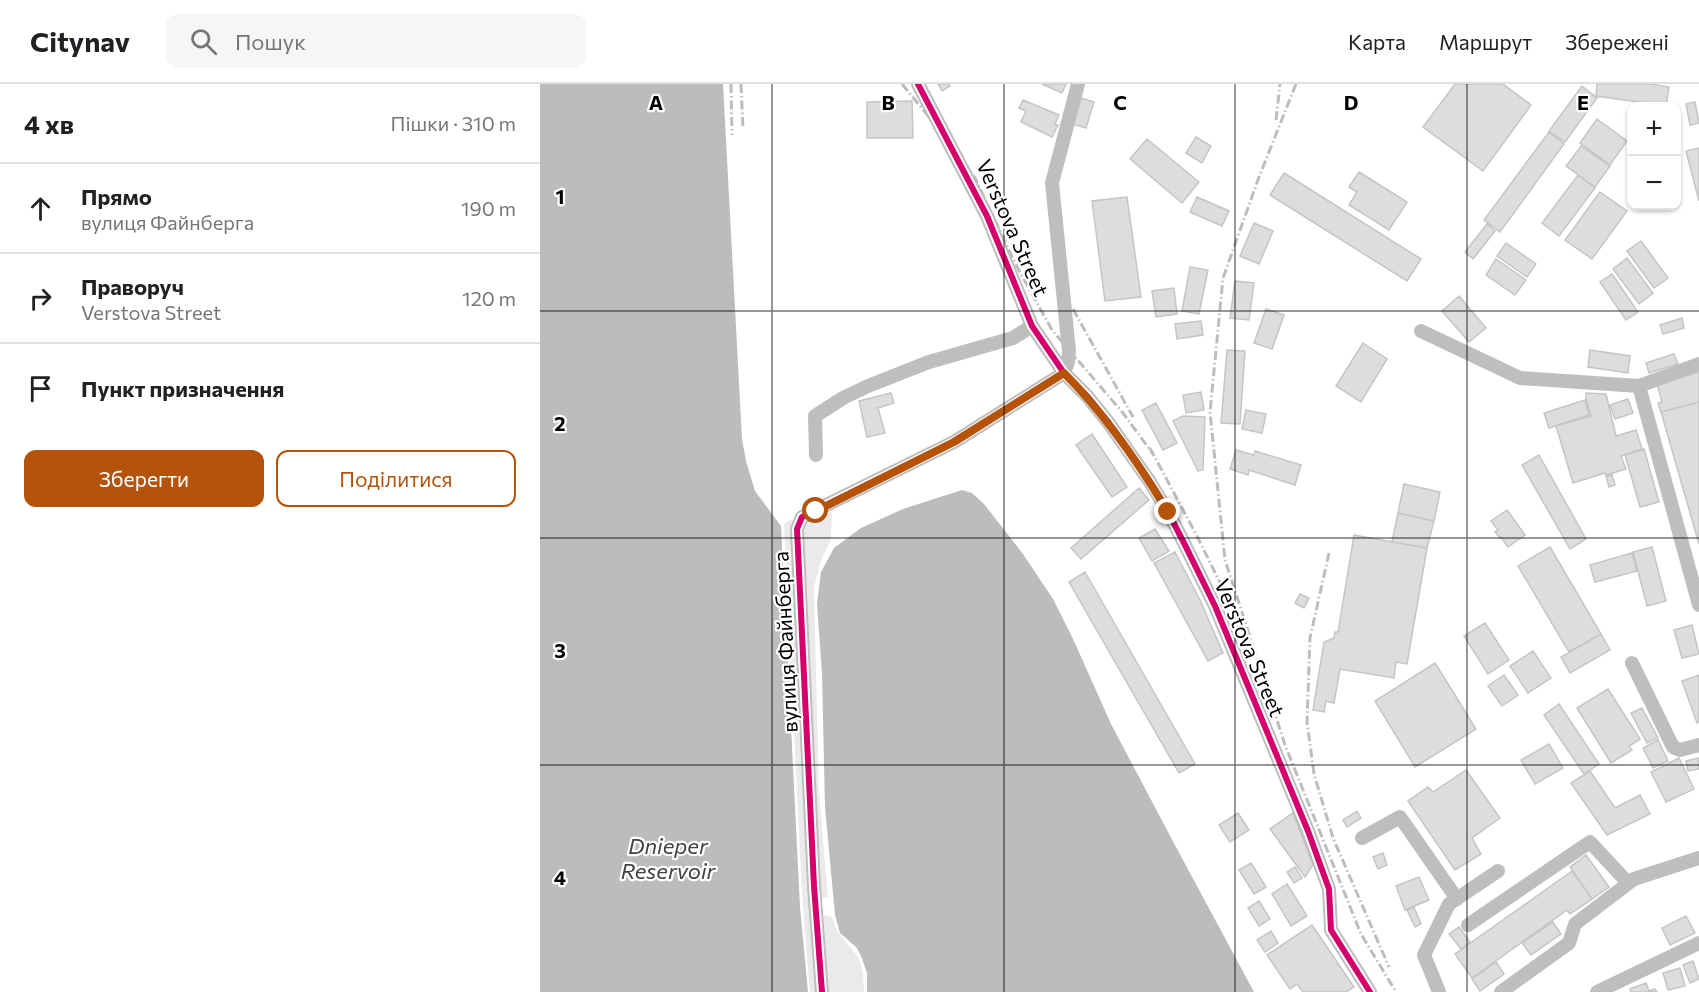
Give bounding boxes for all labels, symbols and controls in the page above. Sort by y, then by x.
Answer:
search box [166,14,586,68]
text: Citynav [30,24,130,58]
icon: search [187,25,220,58]
text: Пошук [235,28,306,55]
text: Карта [1348,29,1406,54]
text: Маршрут [1439,29,1532,54]
text: Збережені [1565,29,1669,54]
text: A [649,90,663,114]
text: B [881,90,895,114]
text: C [1113,90,1127,114]
text: D [1344,90,1358,114]
text: E [1577,90,1589,114]
map controls [1627,102,1681,210]
button: + [1627,102,1681,156]
text: 4 хв [24,108,74,139]
text: Пішки · 310 m [390,111,516,135]
street label: Verstova Street [972,155,1055,300]
button: − [1627,156,1681,210]
text: Прямо [81,183,152,210]
text: 1 [555,184,565,208]
icon: ahead [24,192,57,225]
text: 190 m [461,196,516,220]
text: вулиця Файнберга [81,210,254,234]
text: Праворуч [81,273,184,300]
icon: right [24,282,57,315]
text: 120 m [462,286,516,310]
text: Verstova Street [81,300,221,324]
icon: arrive [24,372,57,405]
text: Пункт призначення [81,375,284,402]
text: 2 [554,411,566,435]
button: Зберегти [24,450,264,507]
button: Поділитися [276,450,516,507]
route start [802,497,828,523]
route end [1154,498,1180,524]
street label: вулиця Файнберга [767,551,802,733]
street label: Verstova Street [1210,575,1291,720]
text: 3 [554,638,566,662]
water label: Dnieper Reservoir [621,832,717,884]
text: 4 [554,865,566,889]

